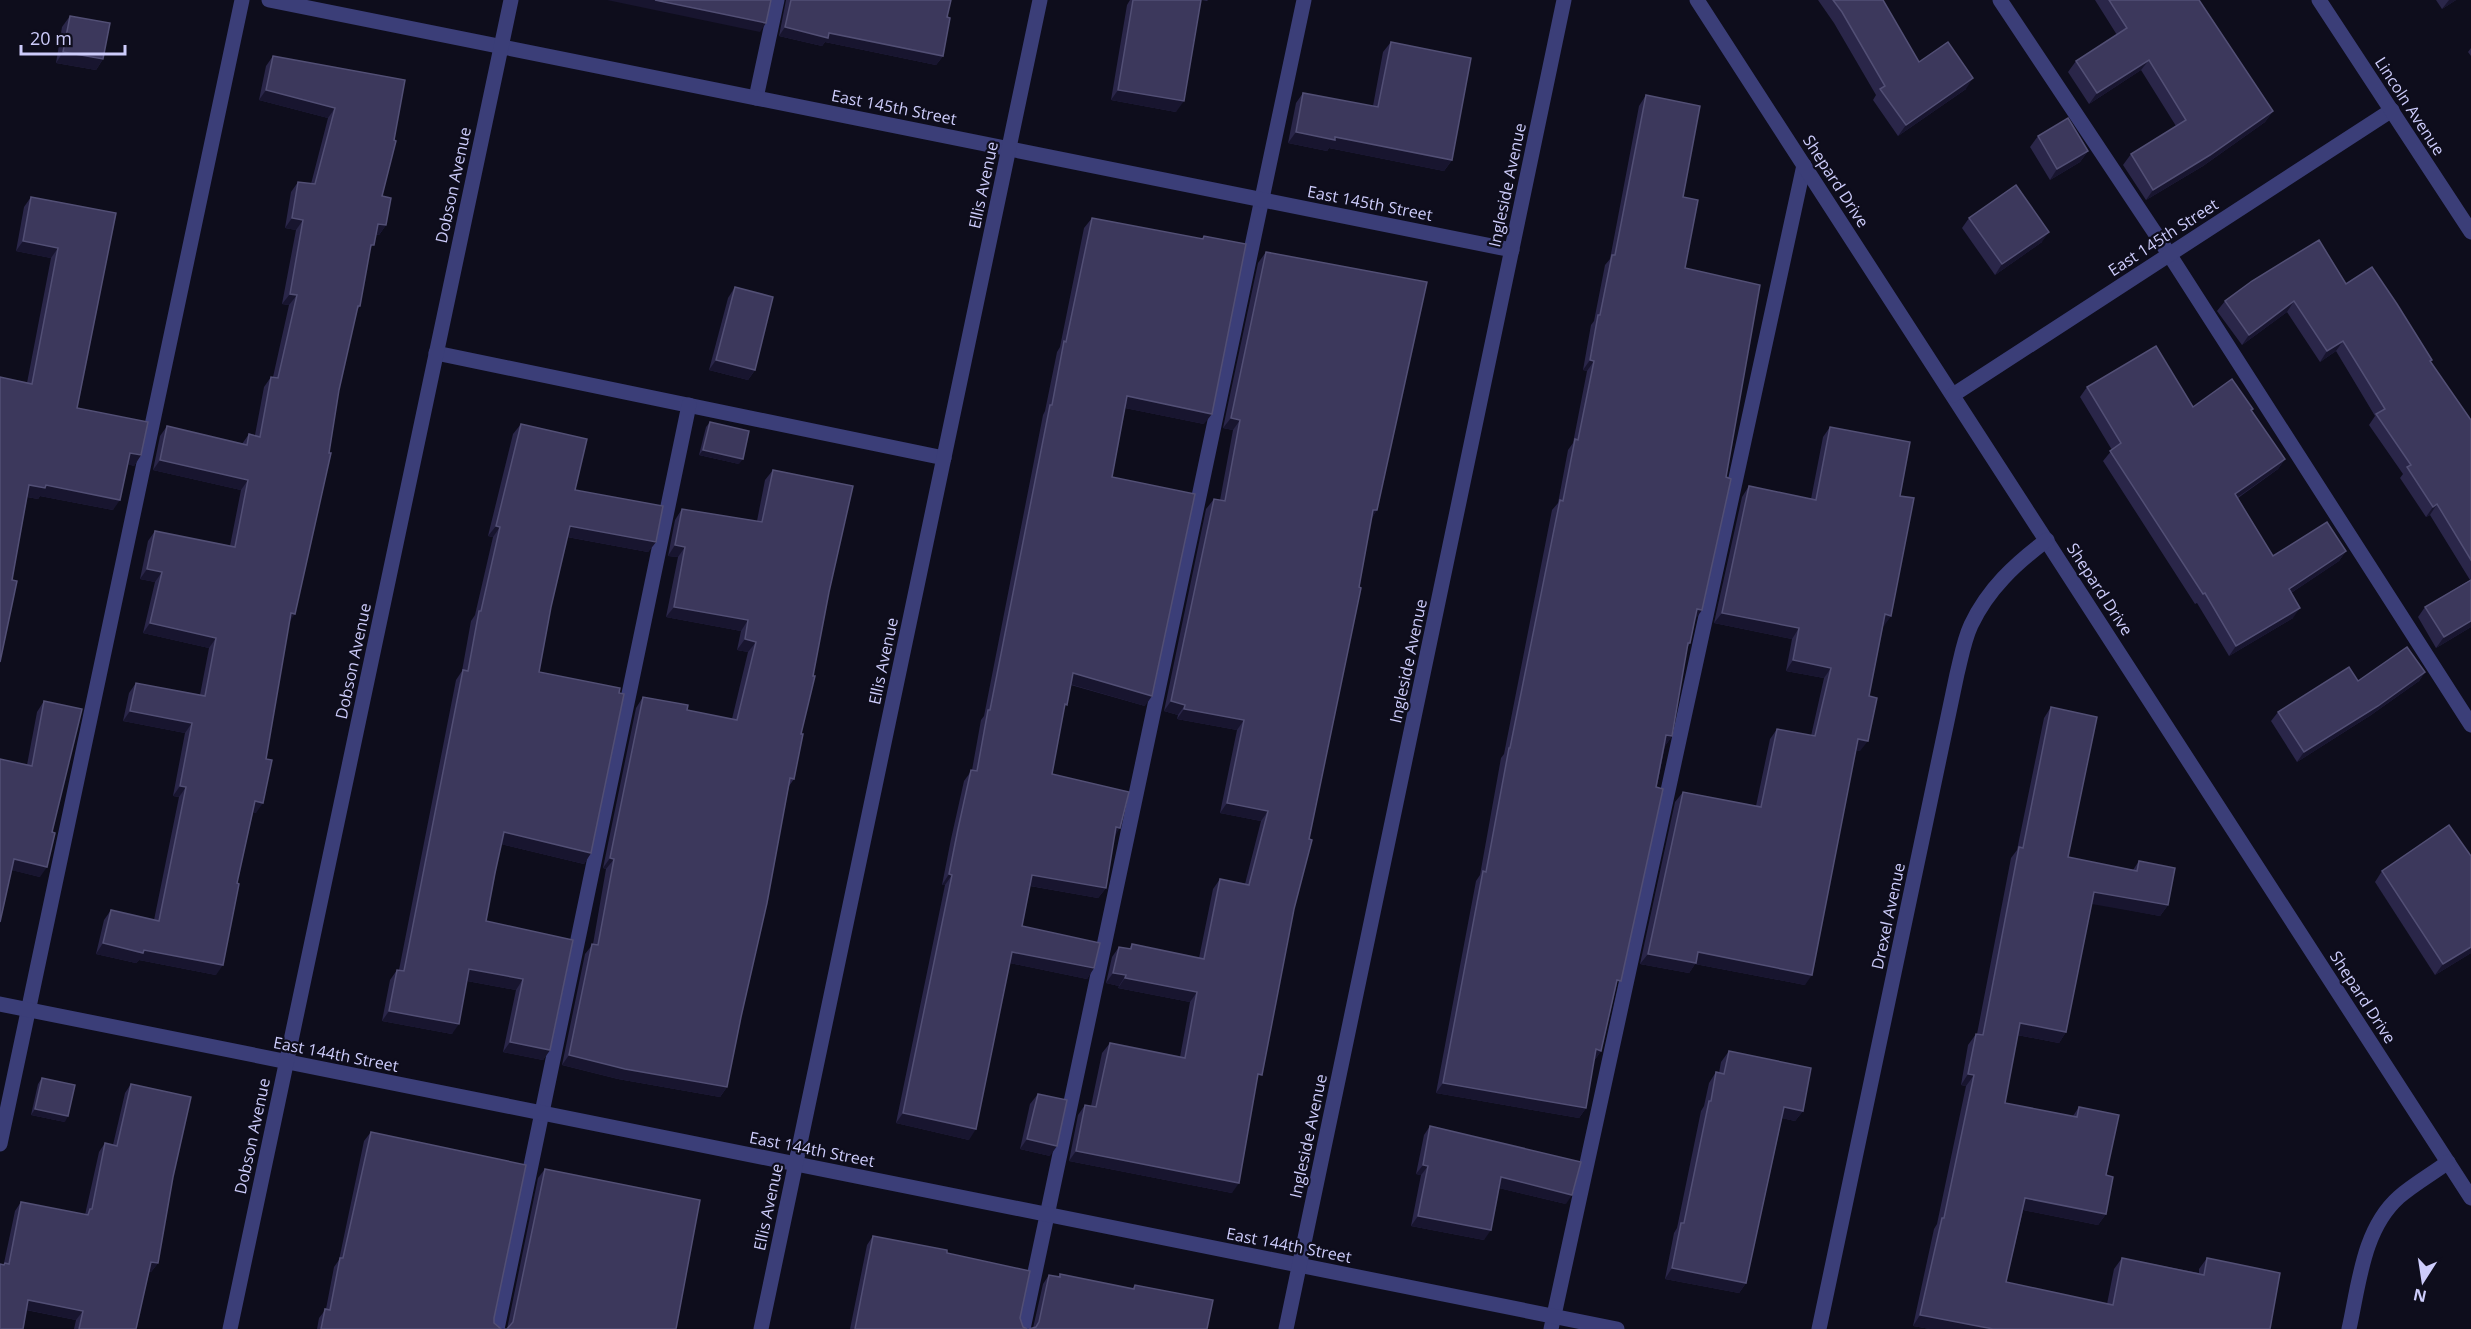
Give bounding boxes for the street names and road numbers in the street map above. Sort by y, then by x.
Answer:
street label: Lincoln Avenue [2370,53,2450,159]
street label: East 145th Street [830,84,959,130]
street label: Ingleside Avenue [1483,121,1531,249]
street label: Dobson Avenue [430,125,476,245]
street label: Shepard Drive [1798,131,1874,231]
street label: Ellis Avenue [963,139,1003,231]
street label: East 145th Street [1306,180,1435,226]
street label: East 145th Street [2104,193,2223,281]
street label: Shepard Drive [2062,539,2138,639]
street label: Ingleside Avenue [1384,597,1432,725]
street label: Dobson Avenue [330,601,376,721]
street label: Ellis Avenue [863,615,903,707]
street label: Drexel Avenue [1866,861,1910,971]
street label: Shepard Drive [2325,947,2401,1047]
street label: East 144th Street [272,1031,401,1077]
street label: Ingleside Avenue [1284,1072,1332,1200]
street label: Dobson Avenue [229,1076,275,1196]
street label: East 144th Street [748,1126,877,1172]
street label: Ellis Avenue [748,1161,788,1253]
street label: East 144th Street [1225,1222,1354,1268]

